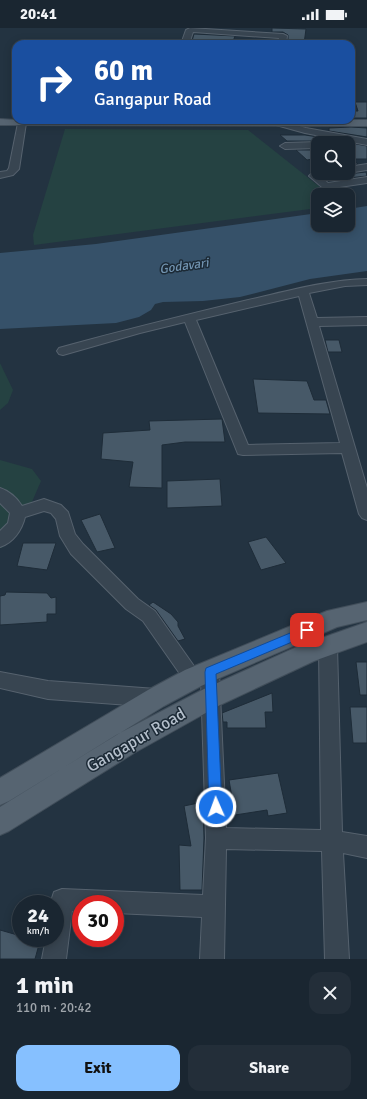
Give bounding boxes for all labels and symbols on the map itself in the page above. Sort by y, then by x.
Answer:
water label: Godavari [158,254,211,277]
pin [290,613,324,647]
street label: Gangapur Road [83,703,189,777]
position arrow [195,786,237,828]
speed limit sign: 30 [72,895,124,947]

